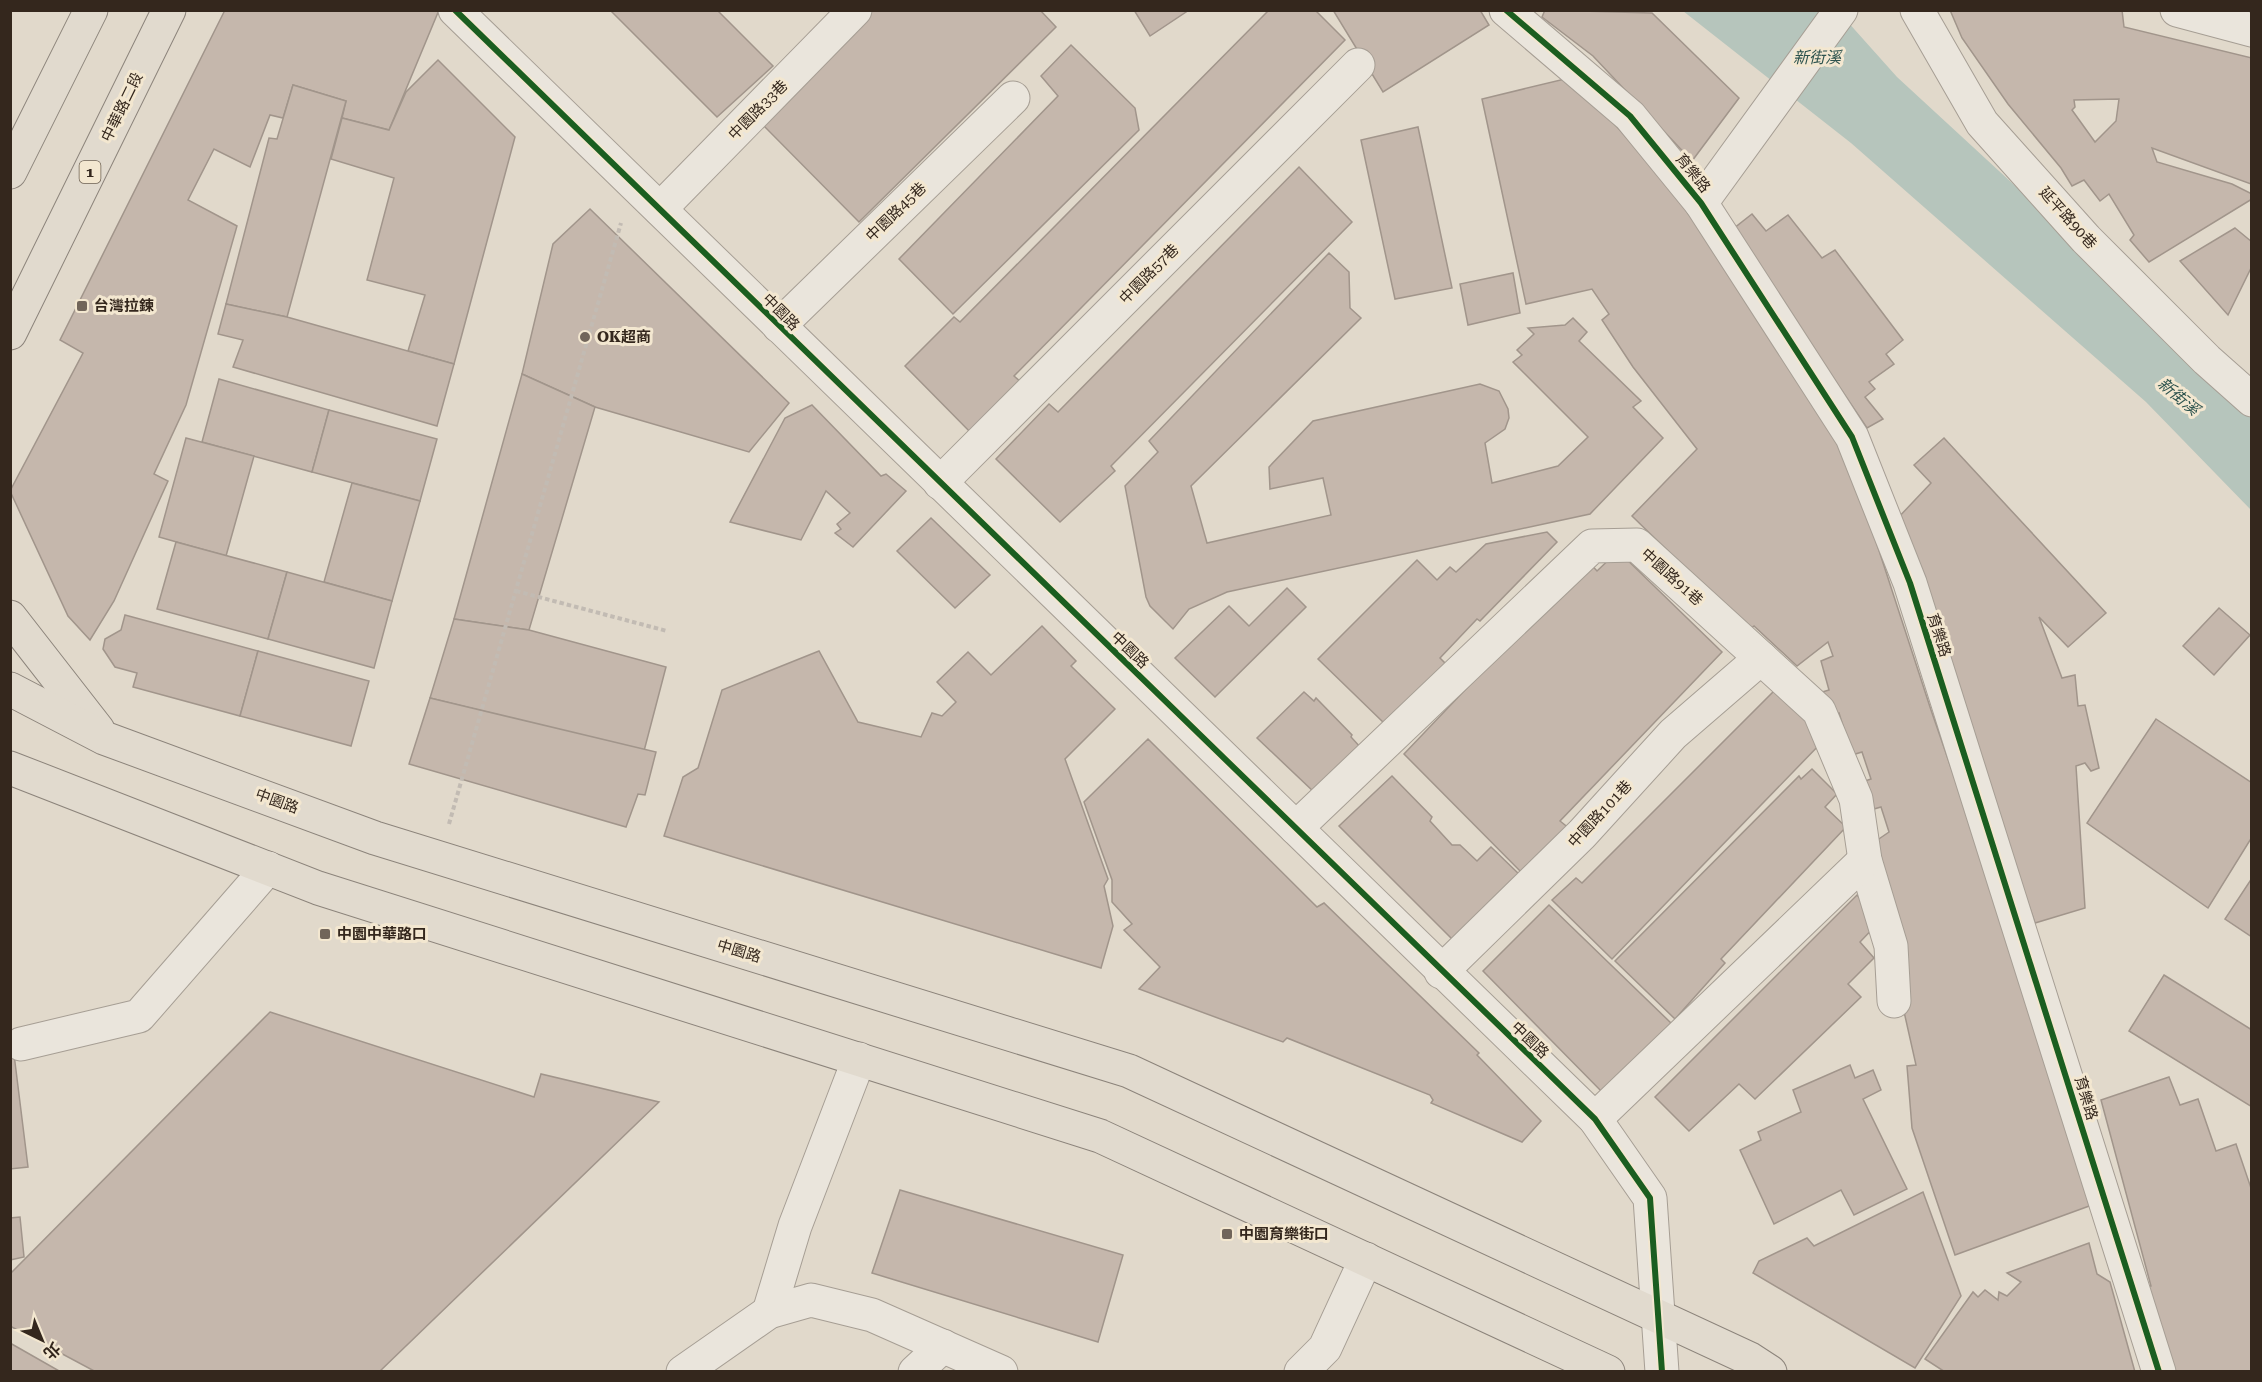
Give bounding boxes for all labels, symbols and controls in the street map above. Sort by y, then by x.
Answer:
water label: 新街溪 [1793,48,1843,67]
street label: 中華路二段 [97,69,147,145]
street label: 中園路33巷 [724,76,792,144]
street label: 育樂路 [1672,150,1714,196]
road number: 1 [80,161,100,183]
street label: 中園路45巷 [862,179,930,245]
street label: 延平路90巷 [2036,183,2100,253]
street label: 中園路57巷 [1115,240,1183,308]
street label: 中園路 [759,290,803,334]
place label: 台灣拉鍊 [94,297,154,315]
marker: 台灣拉鍊 [75,299,89,313]
place label: OK超商 [597,328,651,346]
marker: OK超商 [578,330,592,344]
water label: 新街溪 [2154,374,2205,420]
street label: 中園路91巷 [1637,545,1707,609]
street label: 育樂路 [1923,611,1955,659]
street label: 中園路 [1108,628,1152,672]
street label: 中園路101巷 [1564,777,1636,851]
street label: 中園路 [253,785,301,817]
place label: 中園中華路口 [337,925,427,943]
marker: 中園中華路口 [318,927,332,941]
street label: 中園路 [715,936,763,966]
street label: 中園路 [1508,1018,1552,1062]
street label: 育樂路 [2071,1074,2101,1122]
place label: 中園育樂街口 [1239,1225,1329,1243]
marker: 中園育樂街口 [1220,1227,1234,1241]
north arrow [12,1310,72,1370]
text: 北 [40,1338,64,1363]

